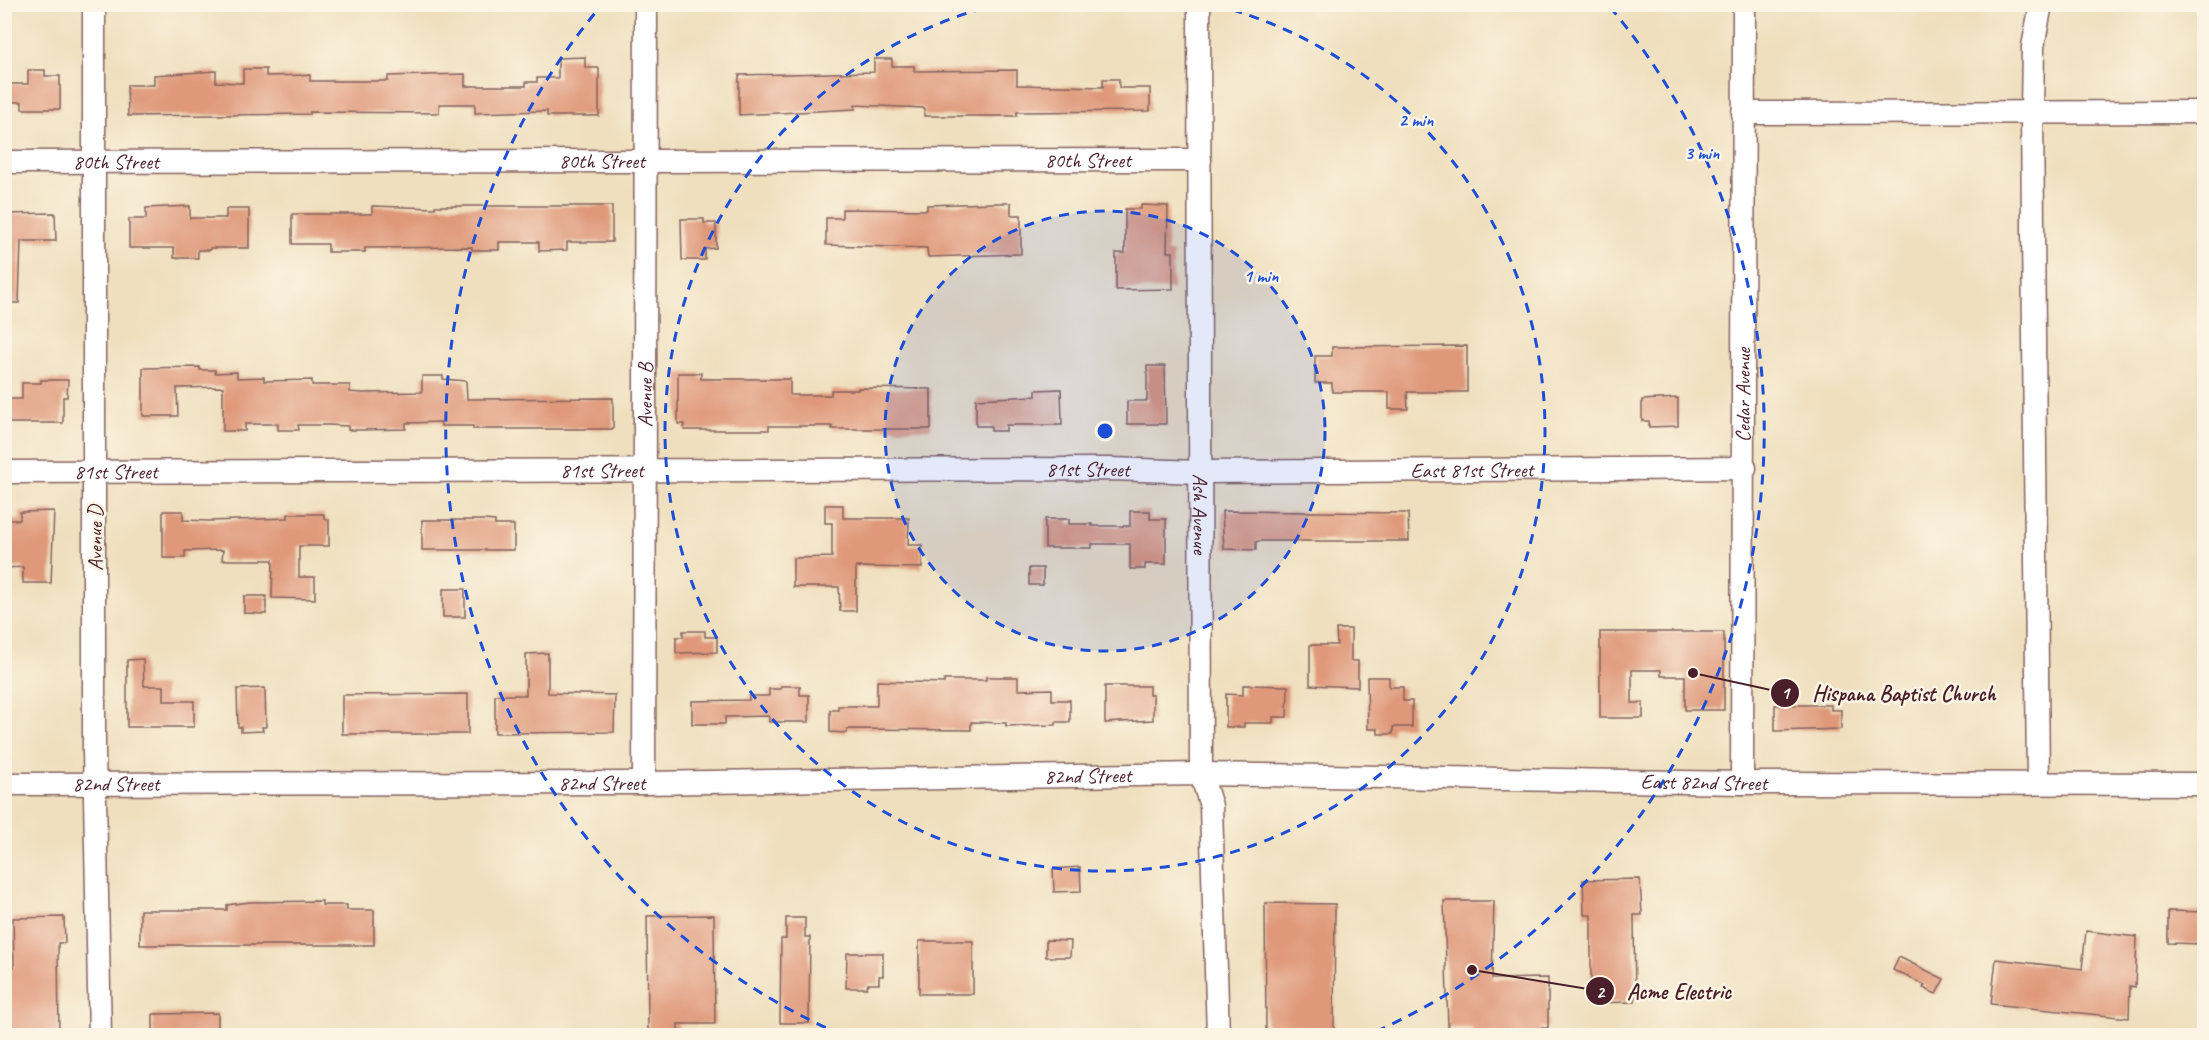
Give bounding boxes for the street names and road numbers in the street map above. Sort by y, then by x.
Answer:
street label: 80th Street [1045,147,1133,173]
street label: 80th Street [559,148,647,174]
street label: 80th Street [73,149,161,175]
street label: Cedar Avenue [1730,347,1756,442]
street label: Avenue B [632,361,658,427]
street label: 81st Street [1046,456,1132,483]
street label: 81st Street [560,457,646,483]
street label: East 81st Street [1410,457,1536,483]
street label: 81st Street [74,459,160,485]
street label: Ash Avenue [1187,474,1213,555]
street label: Avenue D [82,503,108,571]
street label: 82nd Street [1044,762,1134,790]
street label: East 82nd Street [1640,768,1769,796]
street label: 82nd Street [558,770,648,796]
street label: 82nd Street [72,771,162,797]

